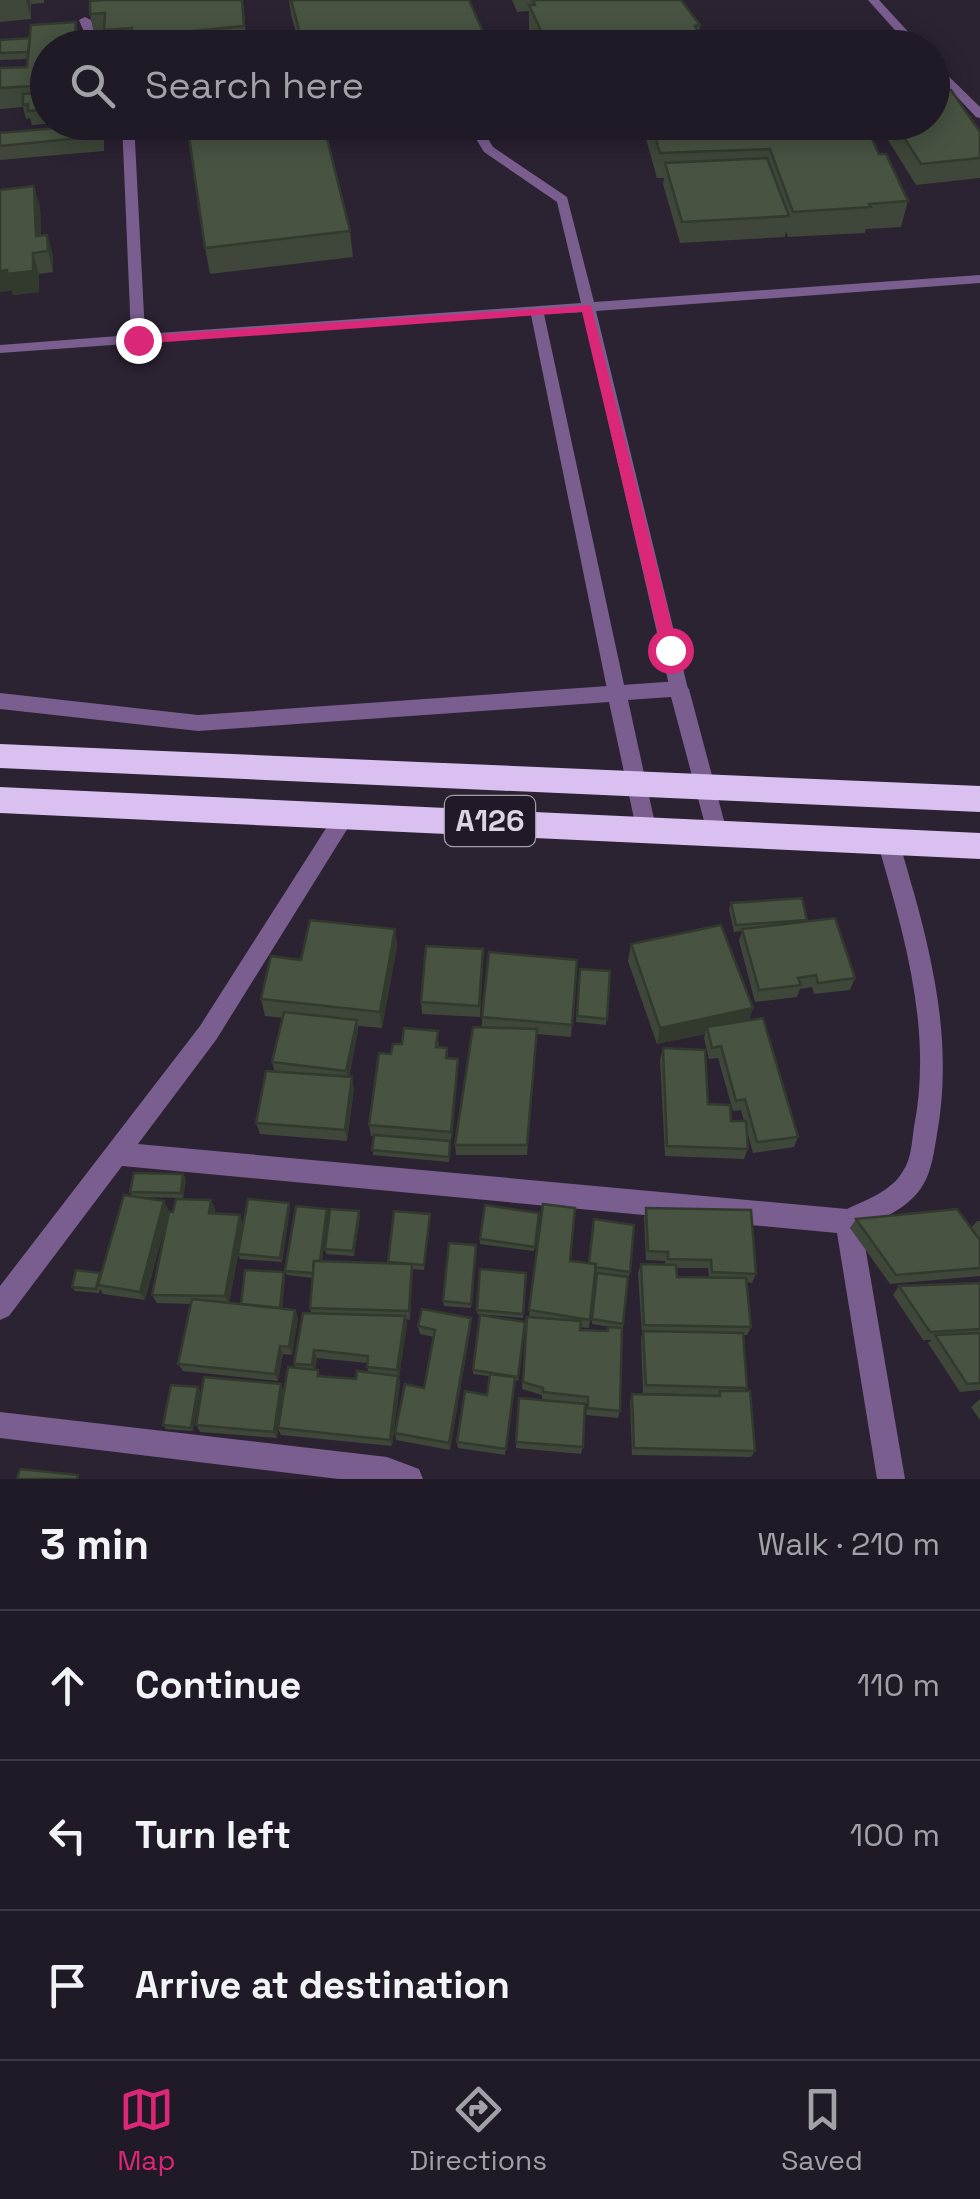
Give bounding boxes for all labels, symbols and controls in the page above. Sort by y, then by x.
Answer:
search box [30,30,950,140]
icon: search [65,58,120,113]
text: Search here [145,61,364,109]
route end [116,318,162,364]
route start [648,628,694,674]
road number: A126 [445,796,535,846]
text: 3 min [40,1518,149,1571]
text: Walk · 210 m [758,1524,940,1564]
icon: ahead [40,1658,95,1713]
text: Continue [135,1661,301,1709]
text: 110 m [857,1665,940,1705]
icon: left [40,1808,95,1863]
text: Turn left [135,1811,291,1859]
text: 100 m [850,1815,940,1855]
icon: arrive [40,1958,95,2013]
text: Arrive at destination [135,1961,510,2009]
tab: Map [117,2082,175,2178]
tab: Directions [410,2082,547,2178]
tab: Saved [781,2082,863,2178]

